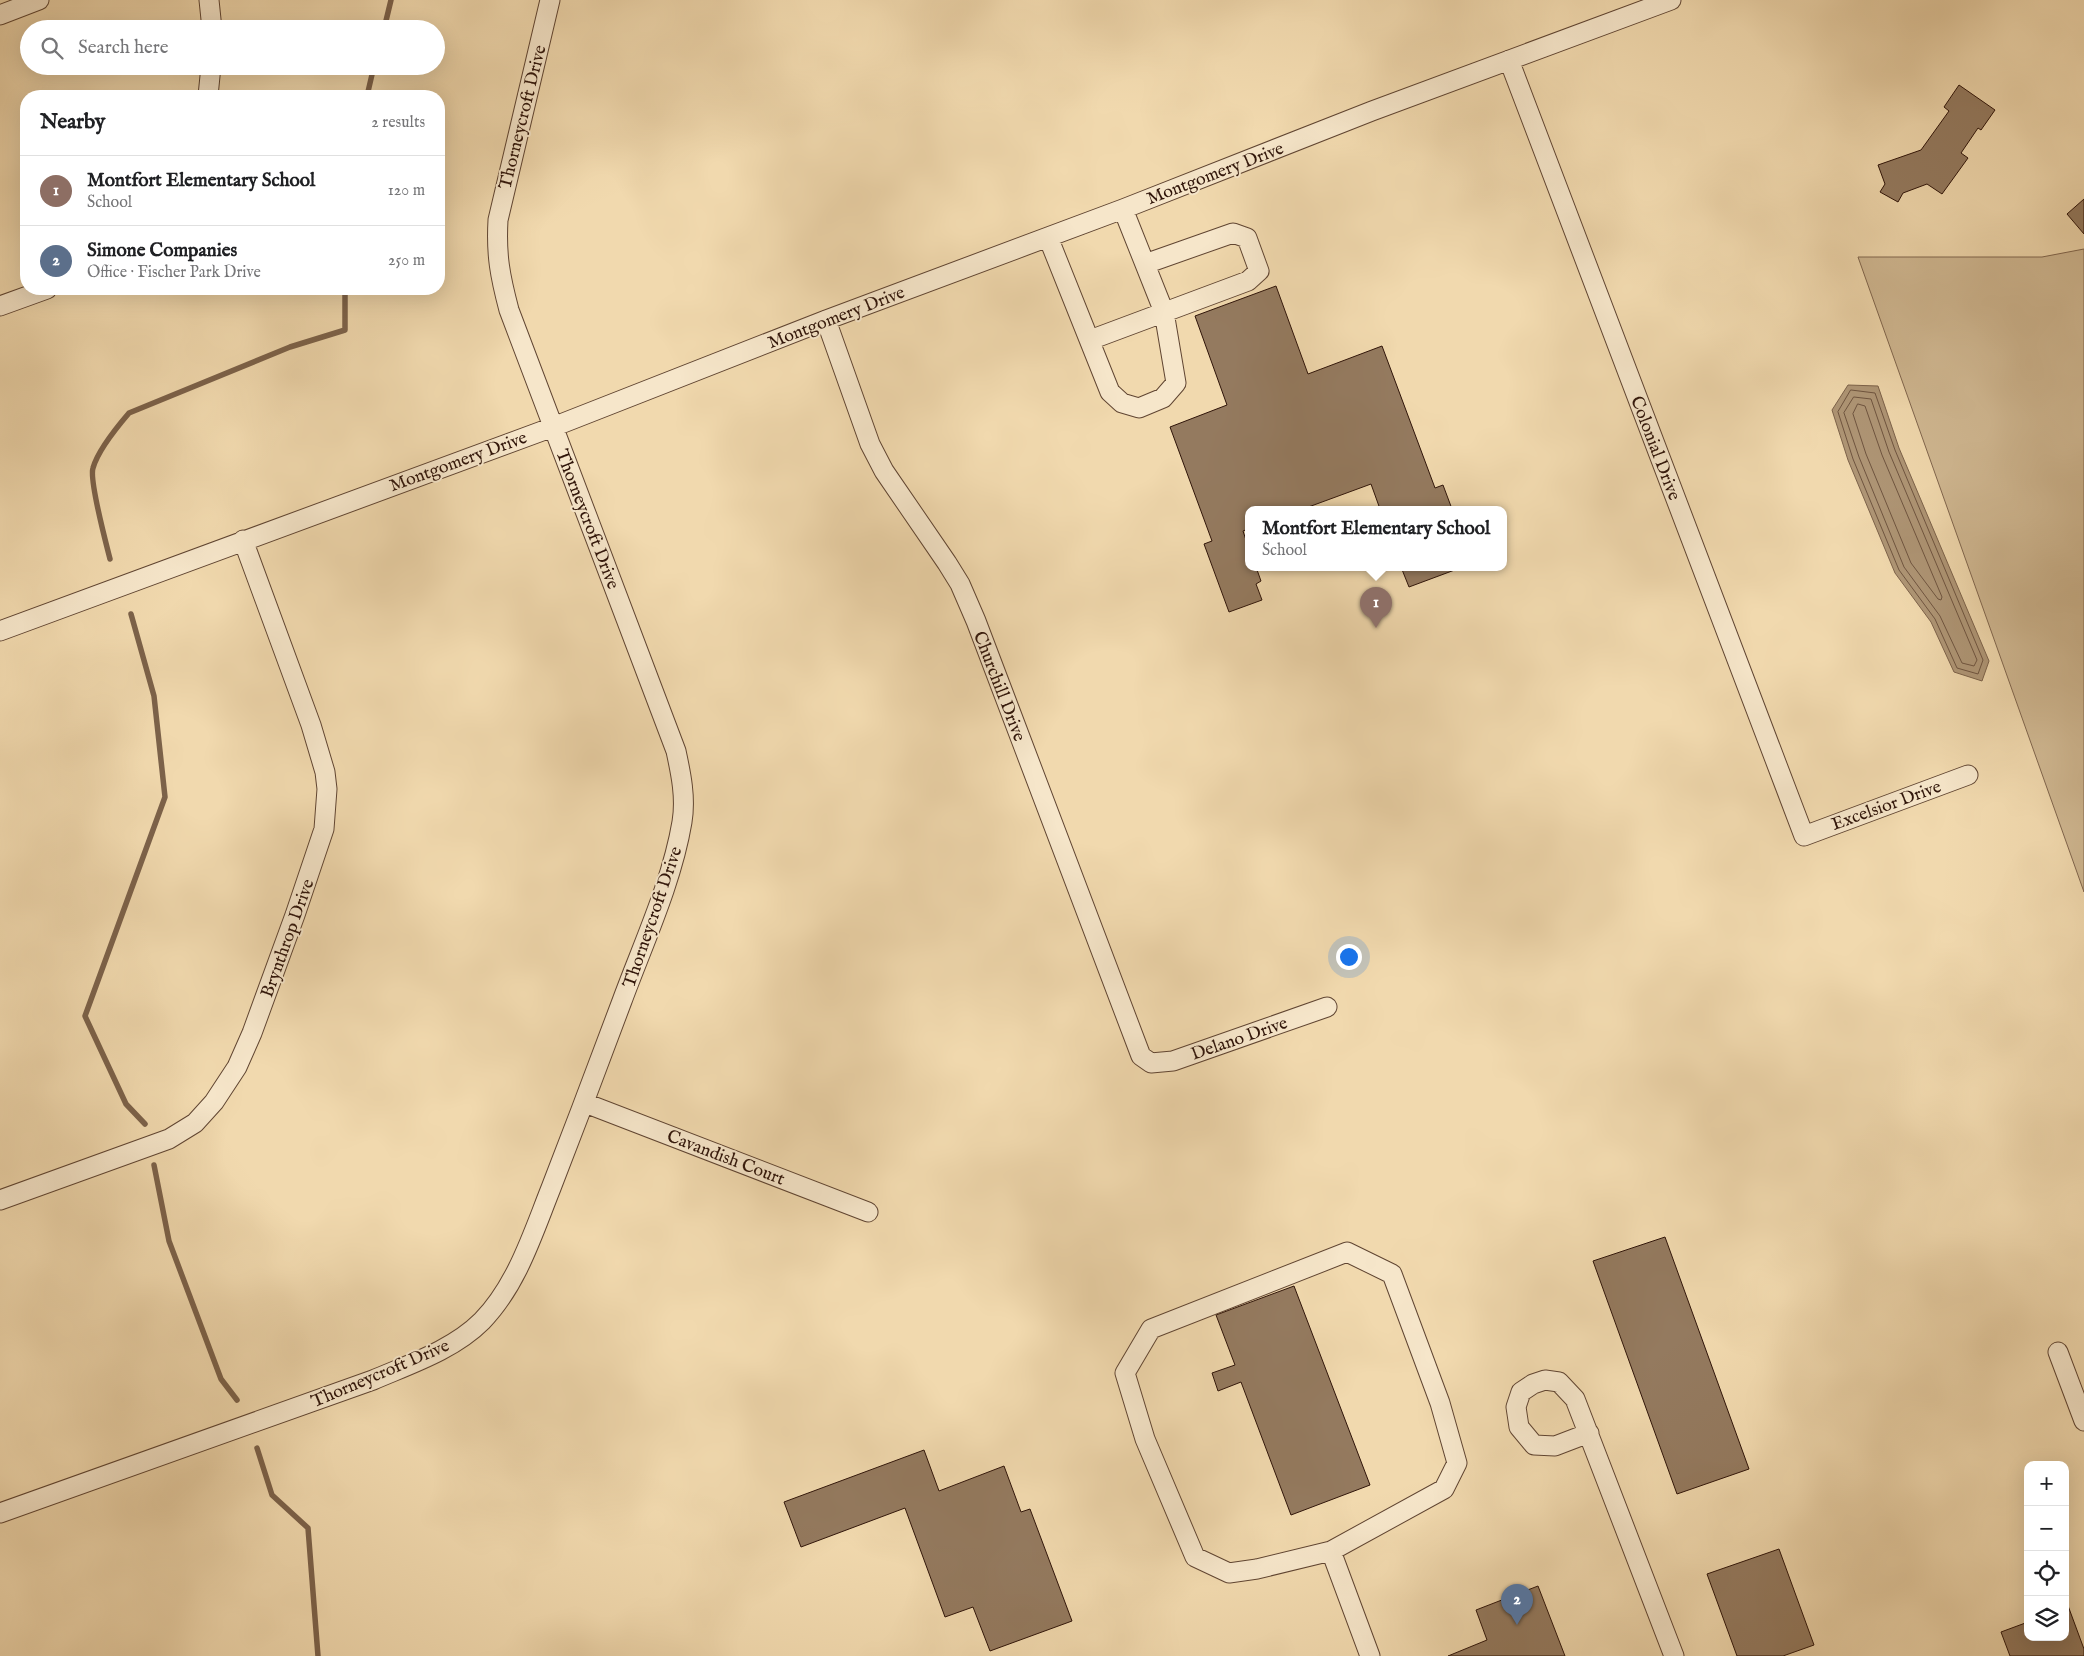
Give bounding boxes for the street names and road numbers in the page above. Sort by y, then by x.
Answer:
street label: Thorneycroft Drive [494,43,553,192]
street label: Montgomery Drive [1144,138,1287,211]
street label: Montgomery Drive [765,282,908,355]
street label: Colonial Drive [1624,393,1685,504]
street label: Montgomery Drive [386,427,531,498]
street label: Thorneycroft Drive [549,446,624,593]
street label: Churchill Drive [967,628,1030,745]
street label: Excelsior Drive [1828,776,1945,837]
street label: Thorneycroft Drive [618,844,688,991]
street label: Brynthrop Drive [256,876,321,1001]
street label: Delano Drive [1188,1012,1291,1067]
street label: Cavandish Court [663,1125,788,1191]
street label: Thorneycroft Drive [308,1335,453,1414]

